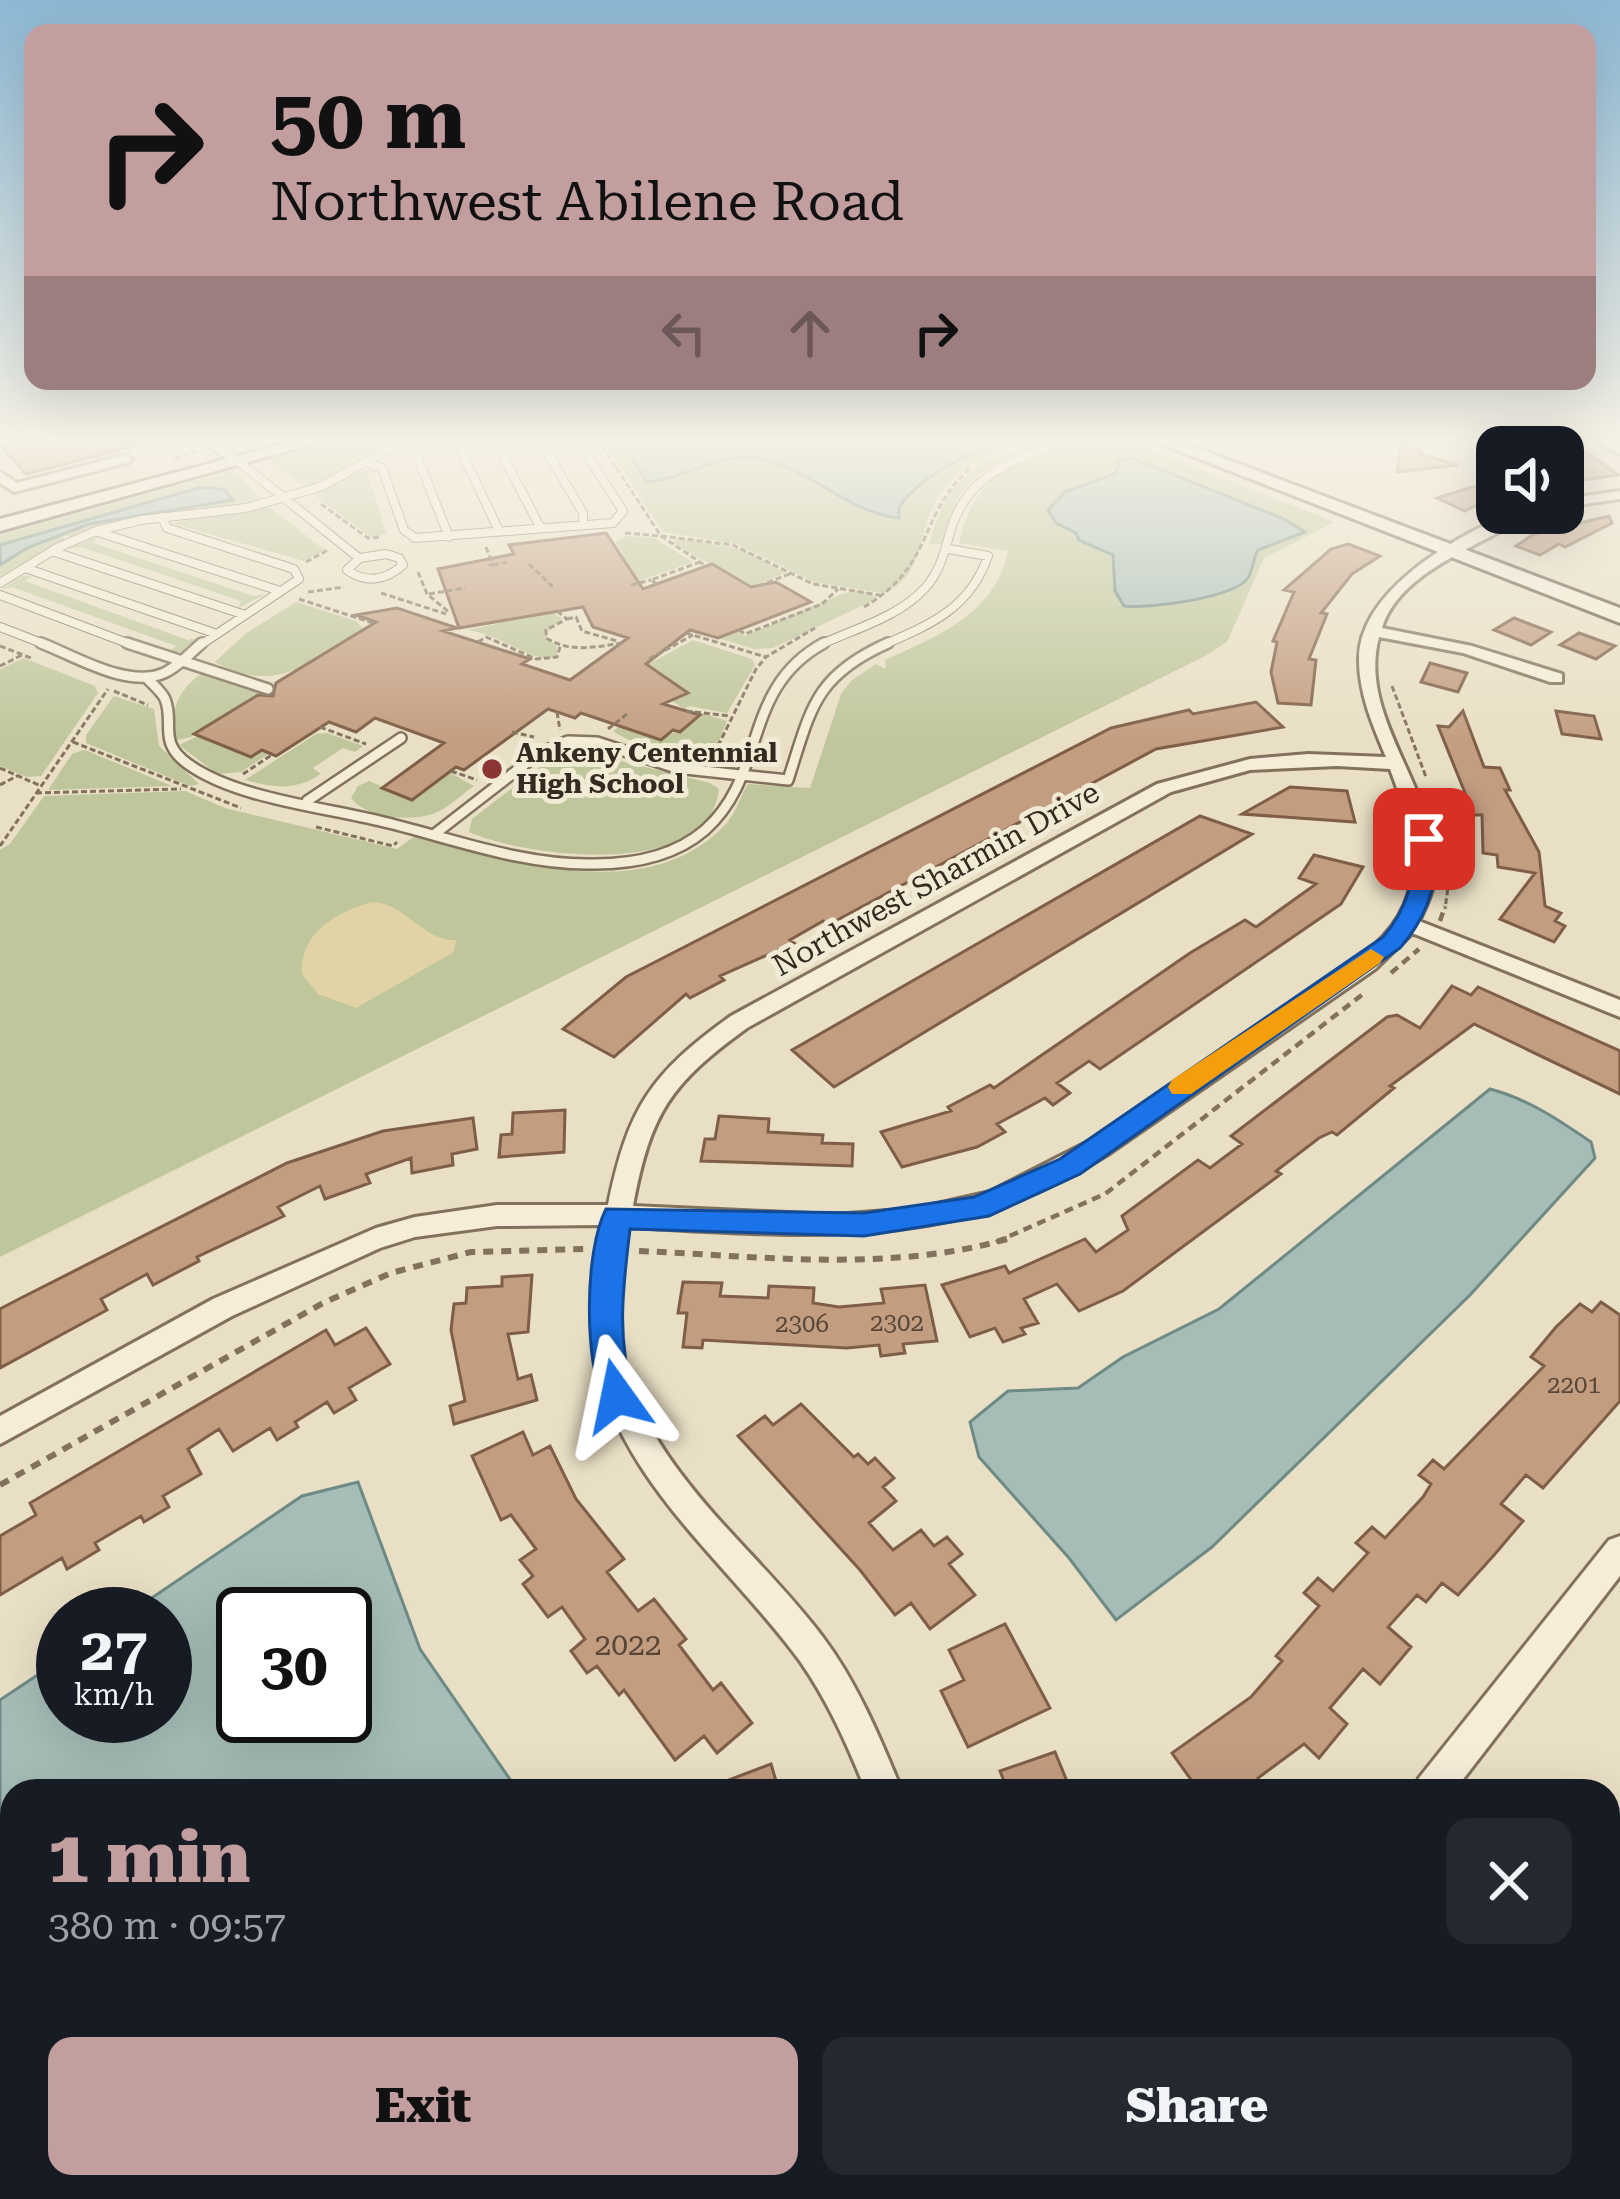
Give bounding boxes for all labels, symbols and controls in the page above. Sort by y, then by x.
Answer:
text: 50 m [270,70,466,168]
icon: right [72,72,228,228]
text: Northwest Abilene Road [270,170,904,233]
icon: left [651,300,717,366]
icon: ahead [777,300,843,366]
icon: right [903,300,969,366]
map controls [1476,426,1584,534]
button: sound [1476,426,1584,534]
place label: Ankeny Centennial High School [516,737,778,800]
marker: Ankeny Centennial High School [479,756,505,782]
street label: Northwest Sharmin Drive [766,774,1105,983]
pin [1373,788,1475,890]
icon: arrive [1391,806,1457,872]
house number: 2302 [870,1309,924,1337]
house number: 2306 [775,1310,829,1338]
position arrow [554,1333,680,1459]
house number: 2201 [1547,1371,1601,1399]
speed limit sign: 30 [216,1587,372,1743]
text: 27 [80,1614,148,1685]
house number: 2022 [594,1627,662,1662]
text: km/h [74,1677,154,1712]
text: 1 min [48,1815,250,1900]
button: close [1446,1818,1572,1944]
text: 380 m · 09:57 [48,1903,286,1949]
button: Exit [48,2037,798,2175]
button: Share [822,2037,1572,2175]

